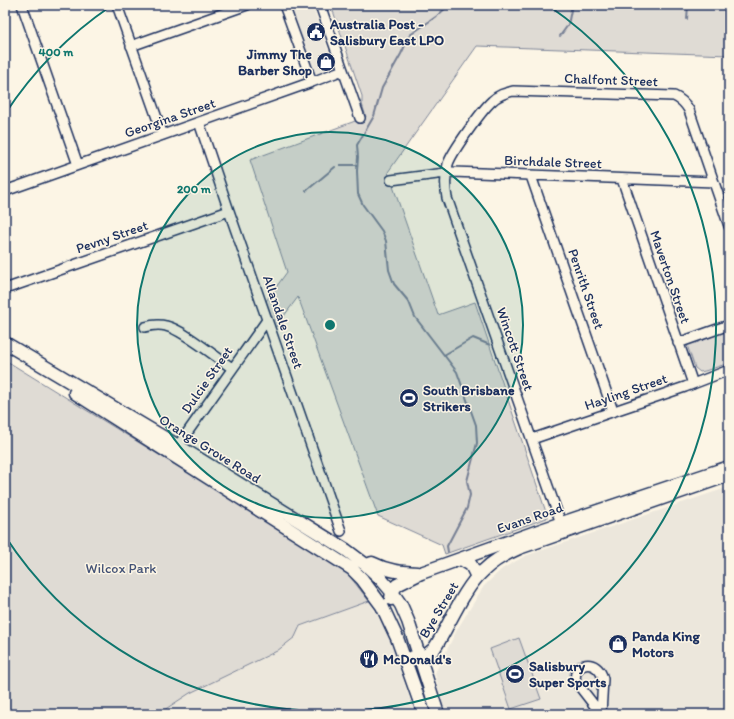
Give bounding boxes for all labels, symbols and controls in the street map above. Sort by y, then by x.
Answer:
place label: Australia Post - Salisbury East LPO [329,16,444,49]
public building icon: Australia Post - Salisbury East LPO [305,21,327,43]
text: 400 m [39,45,74,59]
place label: Jimmy The Barber Shop [238,46,312,79]
shop icon: Jimmy The Barber Shop [315,51,337,73]
street label: Chalfont Street [564,70,658,90]
street label: Georgina Street [122,94,218,142]
street label: Birchdale Street [504,152,602,172]
text: 200 m [177,182,212,196]
street label: Pevny Street [74,217,150,257]
street label: Maverton Street [646,228,694,326]
street label: Penrith Street [564,246,608,332]
street label: Allandale Street [259,273,307,371]
street label: Wincott Street [493,305,537,393]
centre of rings [323,318,337,332]
street label: Dulcie Street [178,343,236,417]
street label: Hayling Street [582,370,670,414]
place label: South Brisbane Strikers [423,382,515,415]
sports icon: South Brisbane Strikers [398,387,420,409]
street label: Orange Grove Road [156,411,264,487]
street label: Evans Road [495,499,566,537]
park label: Wilcox Park [85,560,157,577]
street label: Bye Street [416,579,462,641]
place label: Panda King Motors [632,628,701,661]
shop icon: Panda King Motors [607,633,629,655]
restaurant icon: McDonald's [358,648,380,670]
place label: McDonald's [383,651,452,668]
place label: Salisbury Super Sports [529,658,607,691]
sports icon: Salisbury Super Sports [504,663,526,685]

